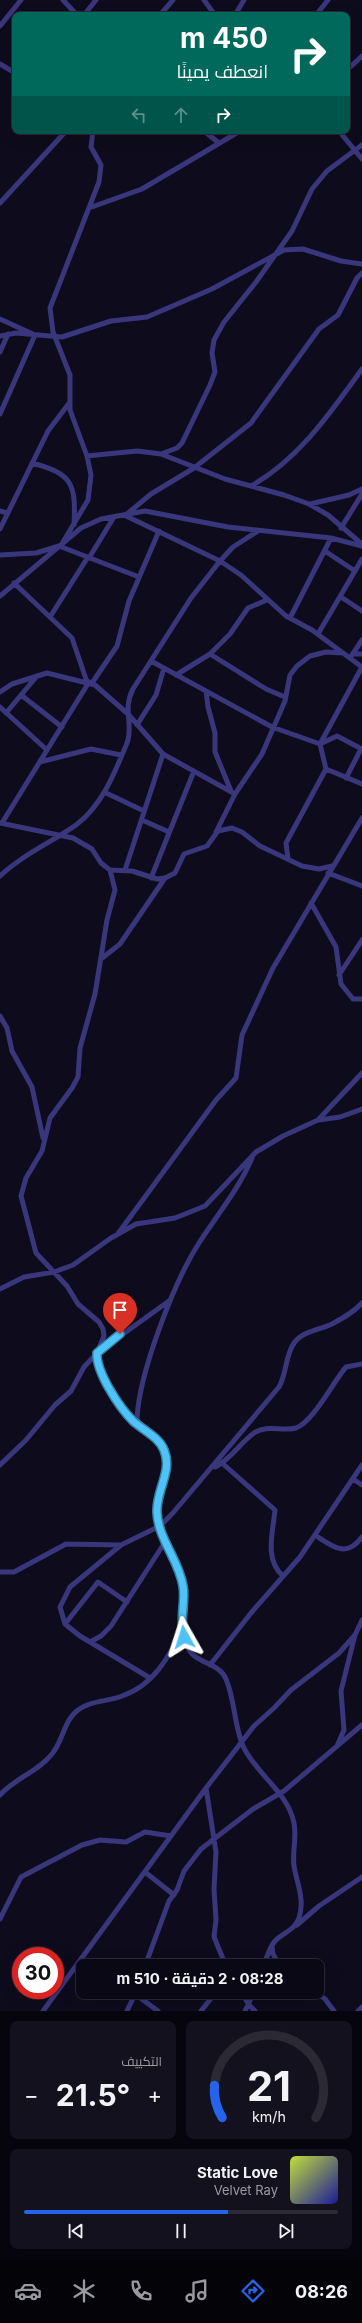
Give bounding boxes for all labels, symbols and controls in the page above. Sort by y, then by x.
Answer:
text: 450 m [180,21,268,55]
icon: right [282,28,334,80]
text: انعطف يمينًا [177,61,268,82]
icon: left [128,104,150,126]
icon: ahead [170,104,192,126]
icon: right [212,104,234,126]
pin [103,1293,137,1334]
icon: arrive [109,1299,131,1321]
position arrow [163,1616,205,1658]
speed limit sign: 30 [12,1947,64,1999]
text: 08:28 · 2 دقيقة · 510 m [116,1969,284,1988]
text: التكييف [121,2053,162,2069]
text: 21 [247,2061,291,2111]
text: 21.5° [56,2077,130,2113]
text: − [24,2082,39,2108]
text: + [147,2082,162,2108]
text: km/h [252,2108,286,2125]
text: Static Love [197,2163,278,2182]
text: Velvet Ray [214,2182,278,2198]
icon: previous [65,2220,87,2242]
icon: pause [170,2220,192,2242]
icon: next [275,2220,297,2242]
icon: car [14,2277,42,2305]
icon: climate [70,2277,98,2305]
icon: phone [127,2277,155,2305]
icon: music [183,2277,211,2305]
icon: directions [239,2277,267,2305]
text: 08:26 [295,2281,348,2302]

